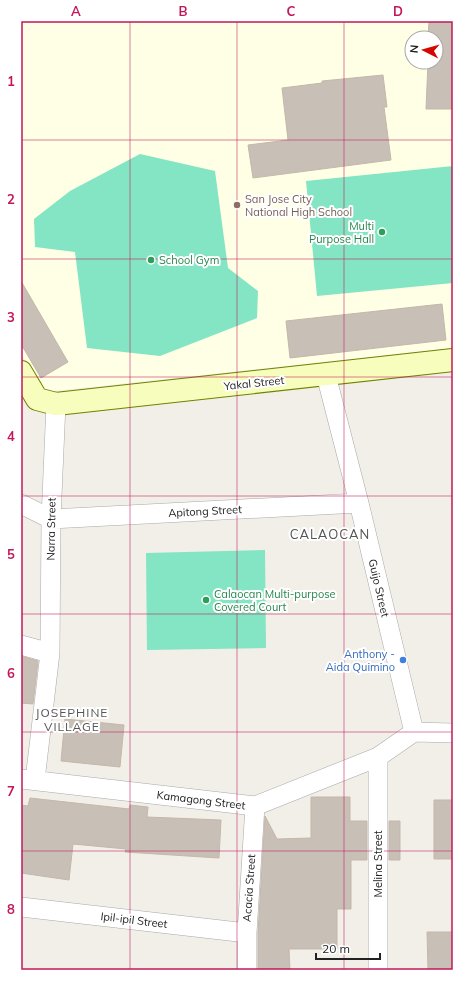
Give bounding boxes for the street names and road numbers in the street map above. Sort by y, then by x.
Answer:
street label: Yakal Street [222,373,285,393]
street label: Narra Street [43,497,59,560]
street label: Apitong Street [168,502,242,520]
street label: Guijo Street [366,558,393,619]
street label: Kamagong Street [156,788,246,812]
street label: Melina Street [371,830,385,898]
street label: Acacia Street [240,853,258,922]
street label: Ipil-ipil Street [100,909,168,931]

